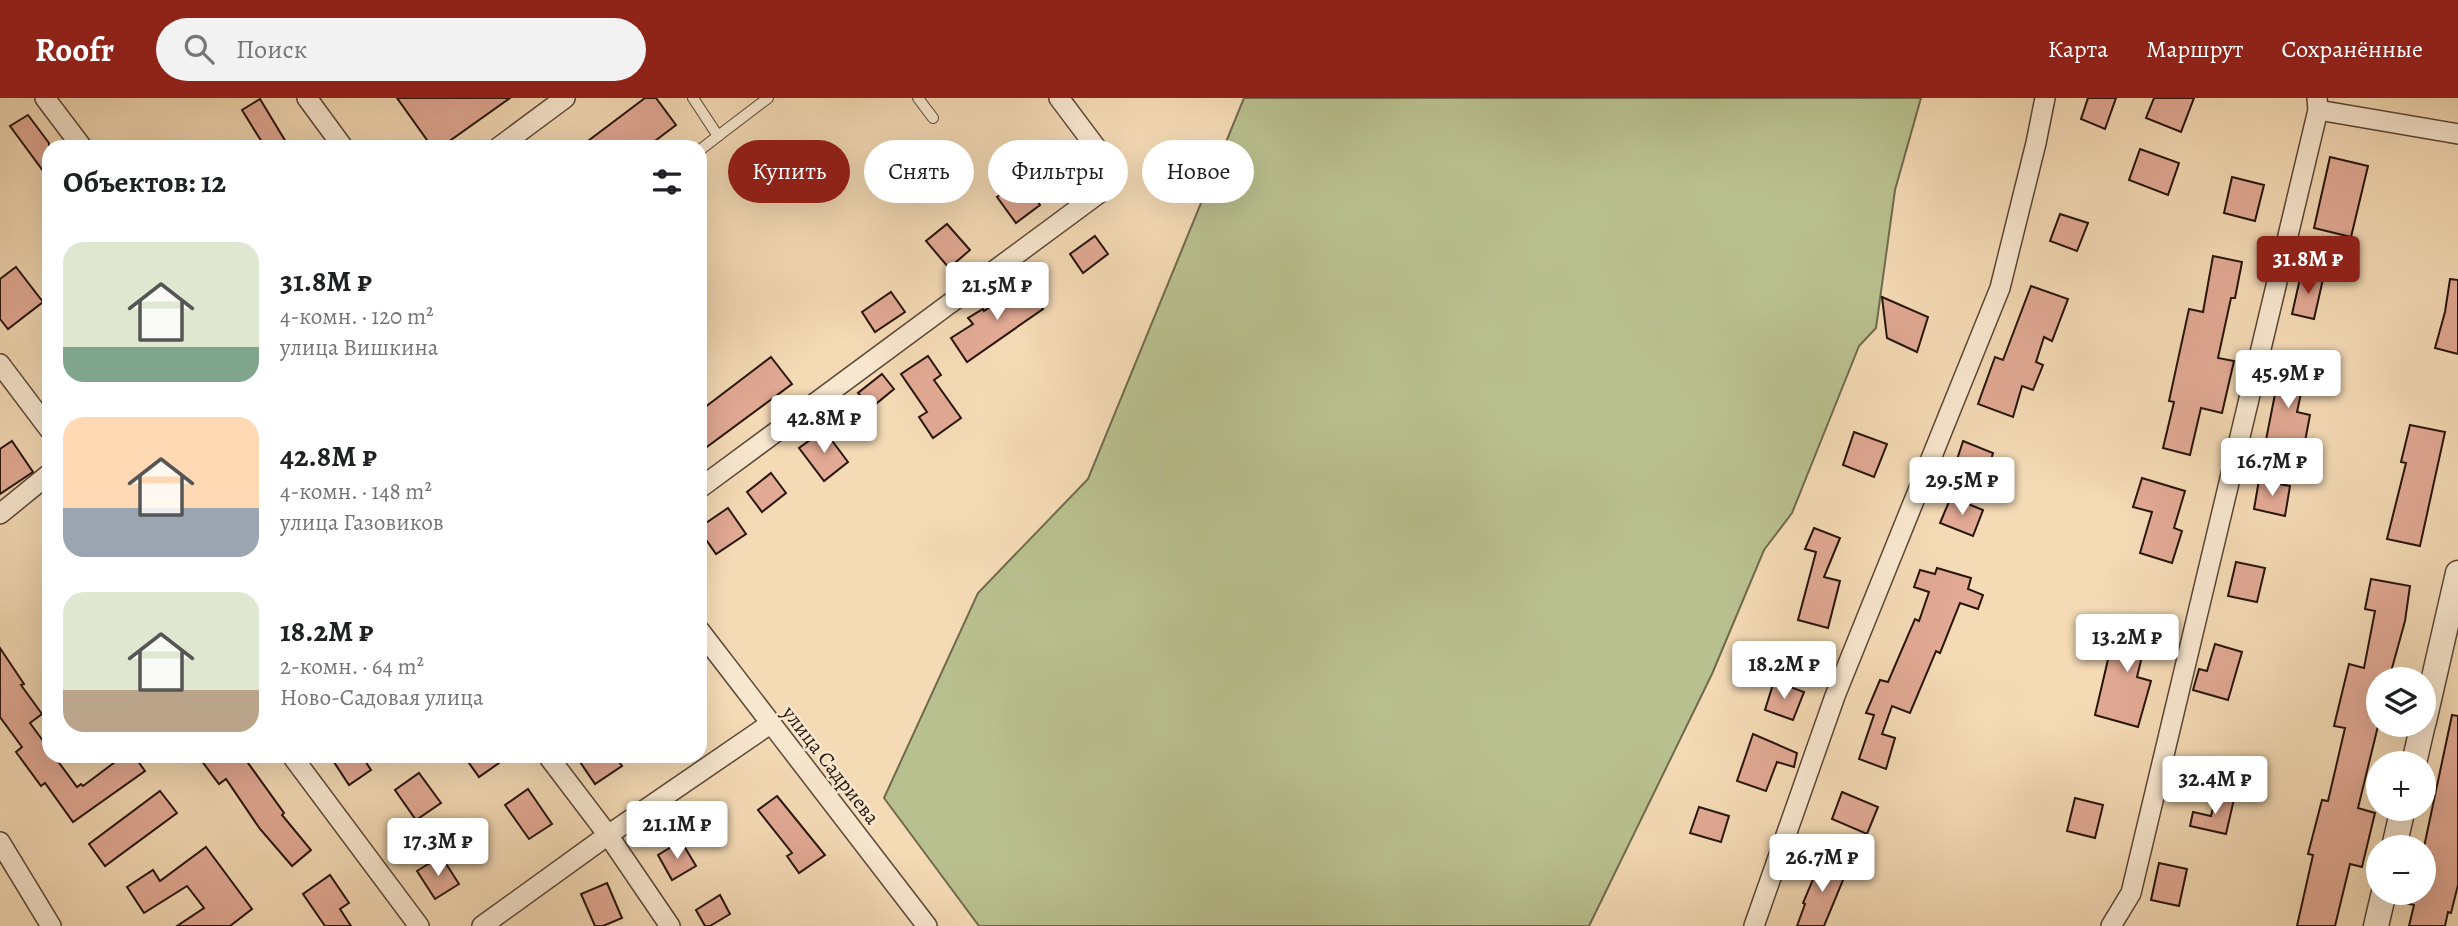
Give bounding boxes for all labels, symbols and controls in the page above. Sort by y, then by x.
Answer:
search box [156,18,646,81]
text: Roofr [35,27,114,72]
icon: search [180,30,218,68]
text: Поиск [236,32,307,67]
text: Карта [2048,33,2108,65]
text: Маршрут [2146,33,2244,65]
text: Сохранённые [2282,33,2423,65]
chip: Купить [728,140,850,203]
chip: Снять [864,140,974,203]
chip: Фильтры [988,140,1128,203]
chip: Новое [1142,140,1254,203]
text: Объектов: 12 [63,162,226,202]
icon: filters [648,163,686,201]
pin: 31.8M ₽ [2243,236,2373,296]
text: 31.8M ₽ [2273,243,2343,274]
text: 31.8M ₽ [280,261,372,301]
pin: 21.5M ₽ [932,262,1062,322]
text: 21.5M ₽ [962,269,1032,300]
icon: home [119,270,203,354]
text: 4-комн. · 120 m² [280,301,434,332]
text: улица Вишкина [280,332,438,363]
pin: 45.9M ₽ [2223,350,2353,410]
text: 45.9M ₽ [2252,357,2324,388]
pin: 42.8M ₽ [759,396,889,455]
text: 42.8M ₽ [787,402,861,433]
text: 42.8M ₽ [280,436,377,476]
pin: 16.7M ₽ [2207,438,2337,498]
icon: home [119,445,203,529]
text: 16.7M ₽ [2237,445,2307,476]
pin: 29.5M ₽ [1897,458,2027,517]
text: 29.5M ₽ [1926,464,1998,495]
text: 4-комн. · 148 m² [280,476,432,507]
text: улица Газовиков [280,507,444,538]
text: 18.2M ₽ [280,611,374,651]
pin: 13.2M ₽ [2062,614,2192,674]
icon: home [119,620,203,704]
text: 13.2M ₽ [2092,621,2162,652]
pin: 18.2M ₽ [1719,642,1849,701]
text: 18.2M ₽ [1748,648,1820,679]
text: 2-комн. · 64 m² [280,651,424,682]
map controls [2366,667,2436,905]
button: layers [2366,667,2436,737]
text: Ново-Садовая улица [280,682,484,713]
street label: улица Садриева [775,699,886,830]
button: + [2366,751,2436,821]
pin: 32.4M ₽ [2150,756,2280,816]
text: 32.4M ₽ [2178,763,2252,794]
pin: 21.1M ₽ [612,802,742,861]
text: 21.1M ₽ [643,808,711,839]
pin: 17.3M ₽ [373,818,503,878]
text: 17.3M ₽ [403,825,473,856]
pin: 26.7M ₽ [1757,834,1887,894]
button: − [2366,835,2436,905]
text: 26.7M ₽ [1785,841,1859,872]

